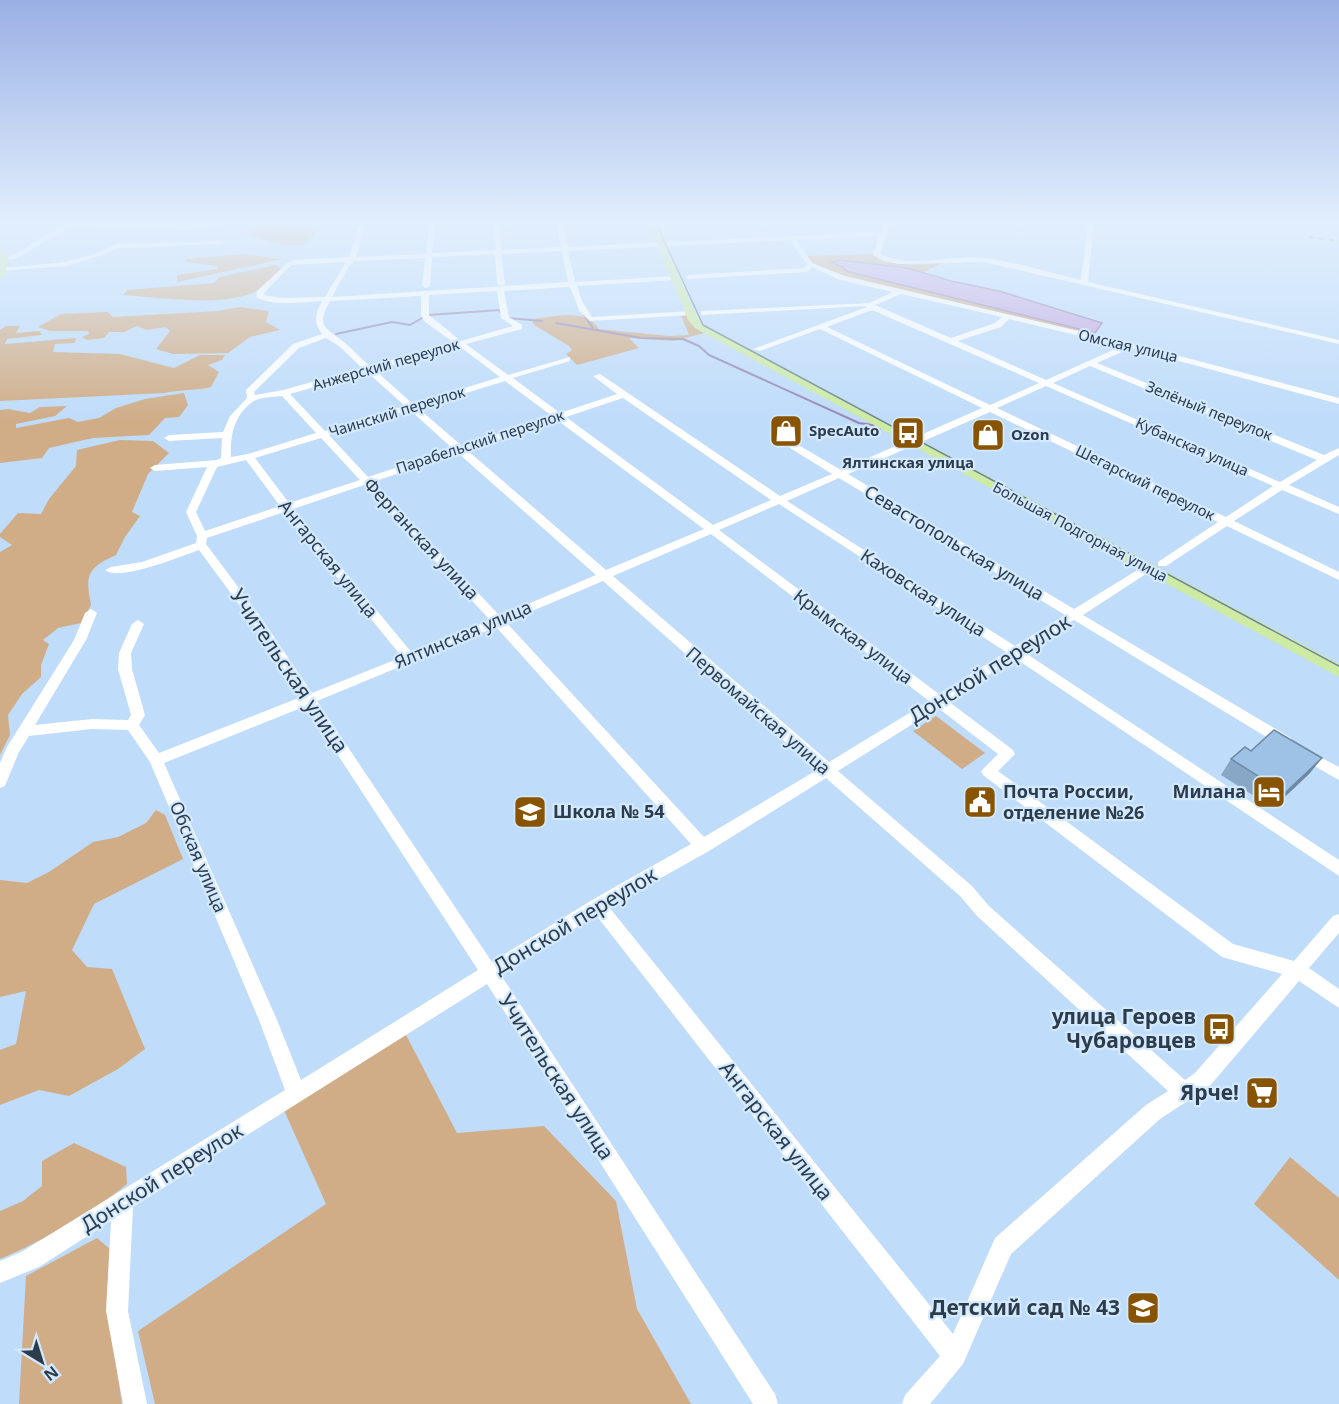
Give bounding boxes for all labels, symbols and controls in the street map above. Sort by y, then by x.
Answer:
street label: Омская улица [1077,324,1180,366]
street label: Анжерский переулок [310,333,462,395]
street label: Зелёный переулок [1143,376,1276,445]
street label: Чаинский переулок [326,381,467,441]
street label: Парабельский переулок [393,404,566,478]
street label: Кубанская улица [1133,412,1252,480]
shop icon: SpecAuto [768,413,804,449]
bus stop icon: Ялтинская улица [890,415,926,451]
shop icon: Ozon [970,417,1006,453]
place label: SpecAuto [809,420,879,440]
place label: Ozon [1011,424,1049,444]
street label: Шегарский переулок [1072,440,1218,525]
place label: Ялтинская улица [842,452,974,472]
street label: Ферганская улица [359,472,485,605]
street label: Большая Подгорная улица [990,476,1171,586]
street label: Севастопольская улица [860,479,1049,605]
street label: Ангарская улица [274,494,384,622]
street label: Каховская улица [856,543,991,642]
street label: Учительская улица [224,583,355,758]
street label: Крымская улица [789,583,918,689]
street label: Ялтинская улица [390,594,535,674]
street label: Донской переулок [903,607,1076,729]
street label: Первомайская улица [681,641,836,780]
hotel icon: Милана [1251,774,1287,810]
place label: Почта России, отделение №26 [1003,779,1144,824]
place label: Милана [1172,779,1246,803]
public building icon: Почта России, отделение №26 [962,784,998,820]
school or university icon: Школа № 54 [512,794,548,830]
street label: Обская улица [165,797,233,916]
place label: Школа № 54 [553,799,665,823]
street label: Донской переулок [487,860,662,980]
street label: Учительская улица [493,988,621,1165]
place label: улица Героев Чубаровцев [1051,1002,1196,1054]
bus stop icon: улица Героев Чубаровцев [1201,1011,1237,1047]
street label: Ангарская улица [713,1055,840,1206]
supermarket icon: Ярче! [1244,1075,1280,1111]
place label: Ярче! [1180,1078,1239,1106]
street label: Донской переулок [75,1116,248,1238]
school or university icon: Детский сад № 43 [1125,1290,1161,1326]
place label: Детский сад № 43 [930,1293,1120,1321]
north arrow [12,1332,72,1392]
text: N [39,1361,63,1386]

